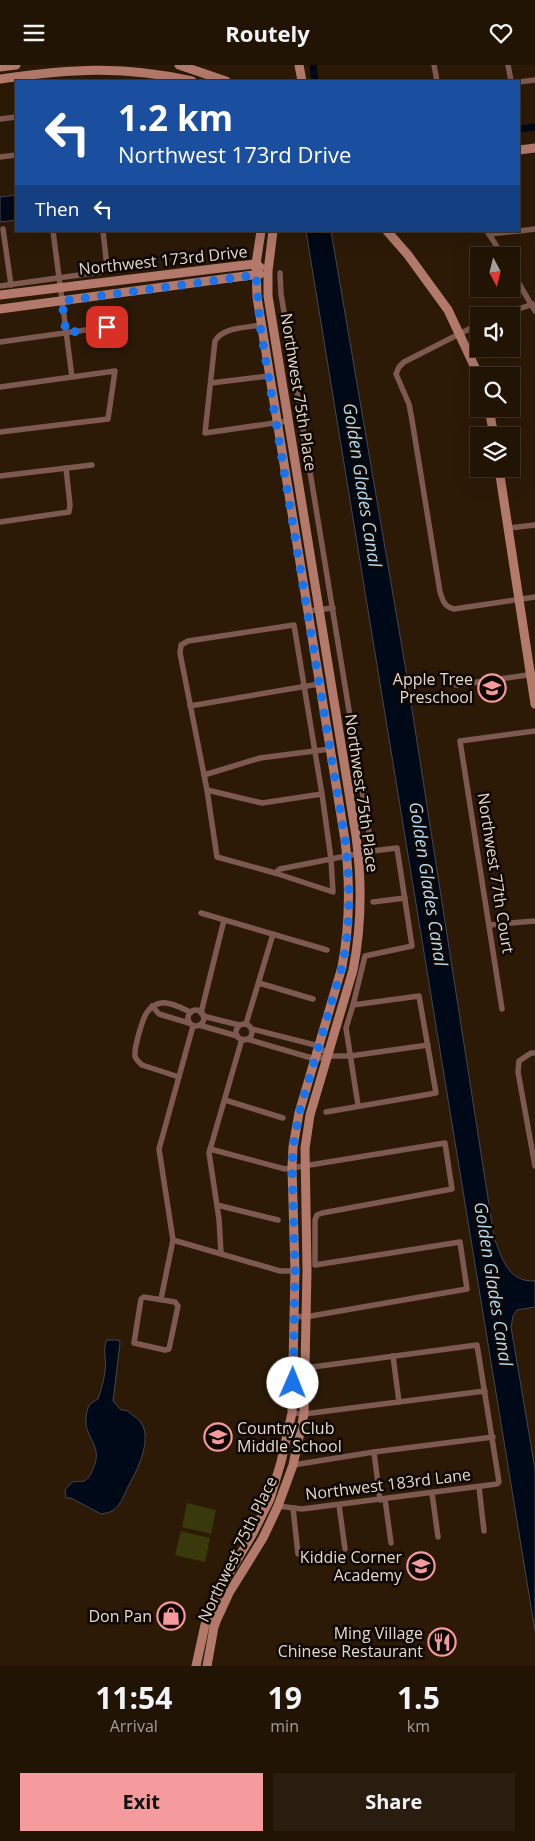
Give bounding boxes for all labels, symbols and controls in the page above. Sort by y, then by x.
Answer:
text: Routely [225,18,310,48]
icon: menu [20,19,48,47]
icon: heart [487,19,515,47]
text: 1.2 km [118,94,233,141]
icon: left [35,100,100,165]
text: Northwest 173rd Drive [118,139,351,169]
icon: left [89,195,117,223]
text: Then [35,196,79,222]
street label: Northwest 173rd Drive [77,240,249,280]
north arrow [470,247,520,297]
map controls [470,247,520,477]
pin [86,306,128,348]
button: sound [470,307,520,357]
street label: Northwest 75th Place [276,311,322,473]
icon: arrive [93,313,121,341]
button: search [470,367,520,417]
water label: Golden Glades Canal [338,401,388,569]
button: layers [470,427,520,477]
place label: Apple Tree Preschool [393,668,473,708]
school or university icon: Apple Tree Preschool [477,673,507,703]
street label: Northwest 75th Place [340,712,384,874]
street label: Northwest 77th Court [472,791,520,955]
water label: Golden Glades Canal [404,800,454,968]
water label: Golden Glades Canal [469,1200,519,1368]
position arrow [266,1356,318,1408]
place label: Country Club Middle School [237,1417,342,1457]
school or university icon: Country Club Middle School [203,1422,233,1452]
street label: Northwest 183rd Lane [304,1463,472,1505]
street label: Northwest 75th Place [192,1472,282,1626]
place label: Kiddie Corner Academy [300,1546,403,1586]
school or university icon: Kiddie Corner Academy [406,1551,436,1581]
shop icon: Don Pan [156,1601,186,1631]
place label: Don Pan [88,1605,152,1627]
place label: Ming Village Chinese Restaurant [278,1622,423,1662]
restaurant icon: Ming Village Chinese Restaurant [427,1627,457,1657]
text: 11:54 [95,1677,172,1718]
text: 19 [267,1677,302,1718]
text: 1.5 [397,1677,440,1718]
text: Arrival [110,1715,158,1737]
text: min [270,1715,299,1737]
text: km [407,1715,430,1737]
button: Exit [20,1773,263,1831]
button: Share [273,1773,515,1831]

